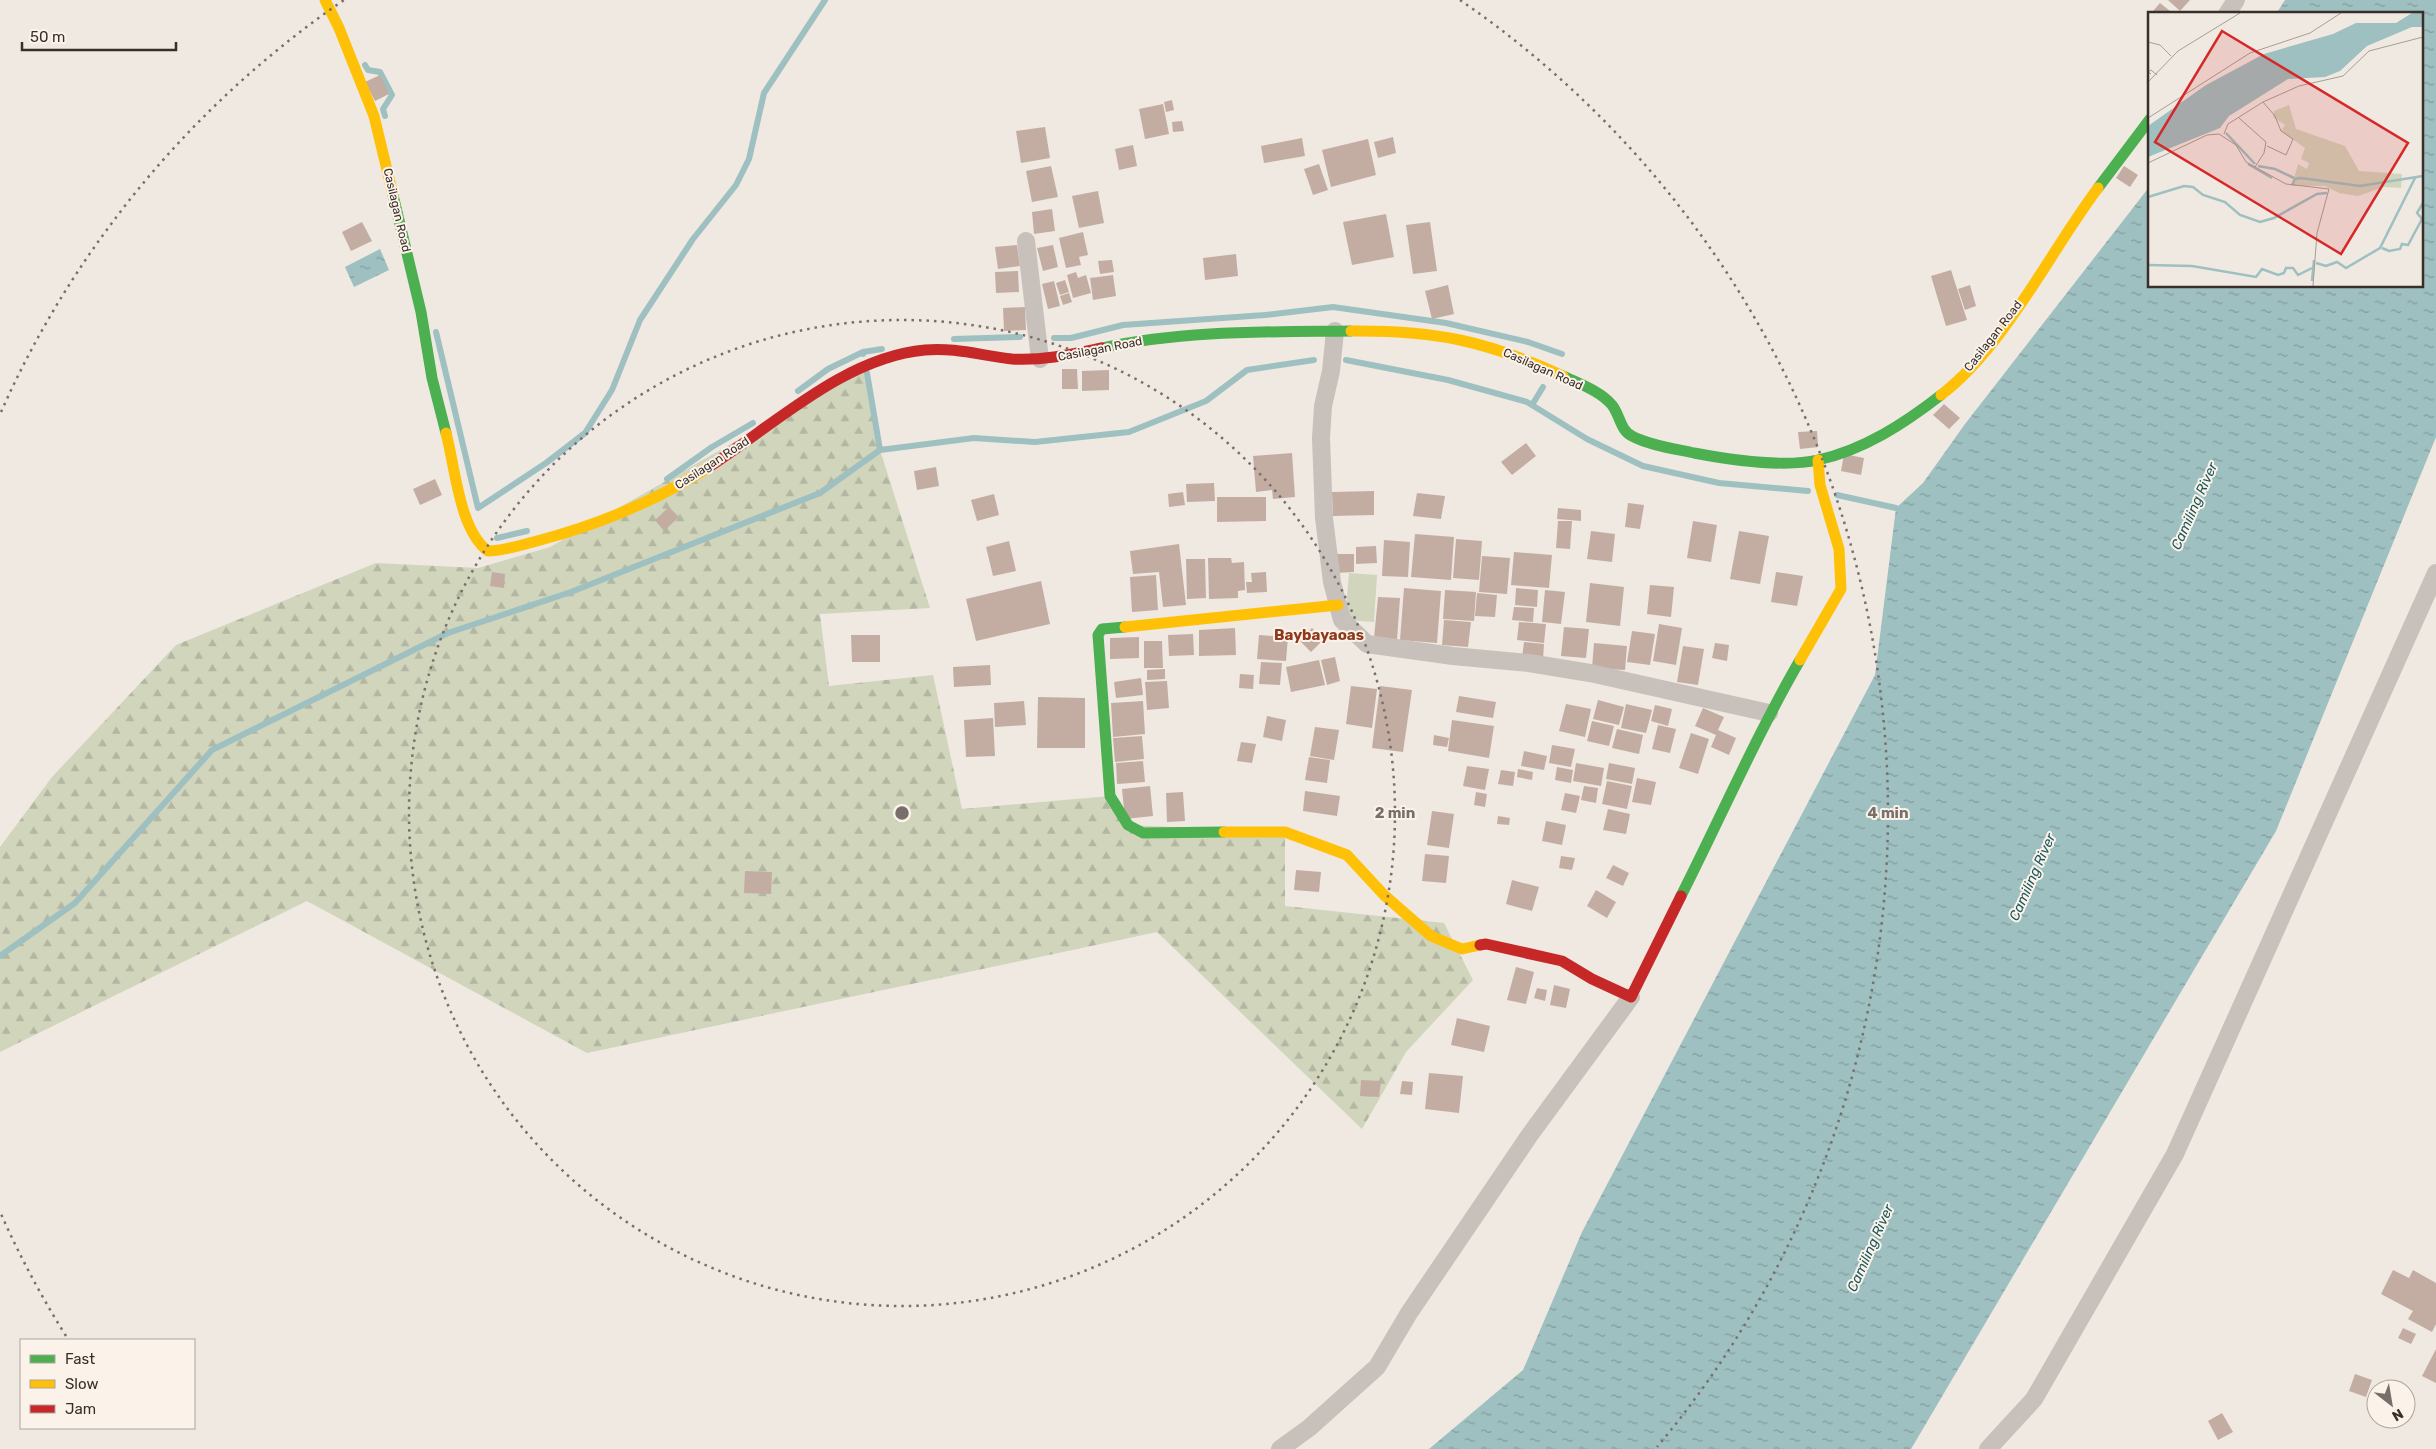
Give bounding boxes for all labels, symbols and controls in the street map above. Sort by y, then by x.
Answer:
inset map [2148,12,2424,288]
scale bar [22,20,176,52]
text: 50 m [30,28,65,46]
street label: Casilagan Road [381,167,413,253]
street label: Casilagan Road [1961,298,2025,374]
street label: Casilagan Road [1057,334,1143,364]
street label: Casilagan Road [1501,345,1585,393]
street label: Casilagan Road [672,434,752,492]
water label: Camiling River [2168,459,2222,552]
district label: Baybayaoas [1274,626,1364,644]
centre of rings [893,804,911,822]
text: 2 min [1375,804,1415,822]
text: 4 min [1867,804,1909,822]
water label: Camiling River [2006,830,2060,923]
water label: Camiling River [1844,1201,1898,1294]
legend [20,1339,195,1429]
text: Fast [65,1350,95,1368]
text: Slow [65,1375,98,1393]
north arrow [2366,1379,2416,1429]
text: Jam [65,1400,96,1418]
text: N [2389,1405,2406,1425]

